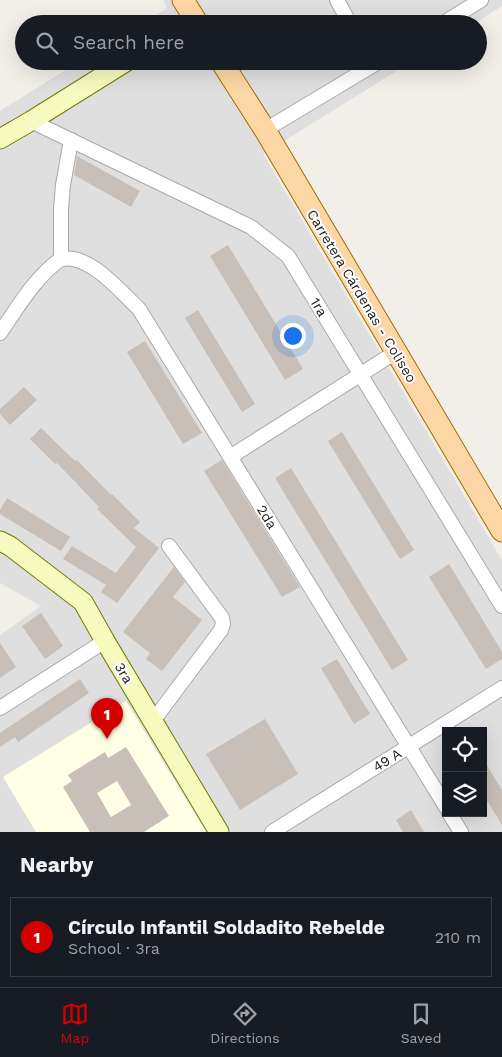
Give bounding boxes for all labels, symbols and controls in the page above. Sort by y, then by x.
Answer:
search box [15,15,487,70]
icon: search [33,29,61,57]
text: Search here [73,31,184,54]
street label: Carretera Cárdenas - Coliseo [304,207,420,385]
street label: 1ra [307,295,331,319]
your location [280,323,306,349]
street label: 2da [254,502,280,532]
street label: 3ra [112,660,136,686]
pin: 1 [91,698,123,739]
map controls [442,727,487,817]
button: locate [442,727,487,772]
street label: 49 A [370,745,404,775]
button: layers [442,772,487,817]
text: Nearby [20,852,93,877]
text: Círculo Infantil Soldadito Rebelde [68,916,385,939]
text: 1 [34,928,40,947]
text: 210 m [435,928,481,947]
text: School · 3ra [68,939,160,958]
tab: Map [61,1000,89,1046]
tab: Directions [210,1000,280,1046]
tab: Saved [401,1000,441,1046]

